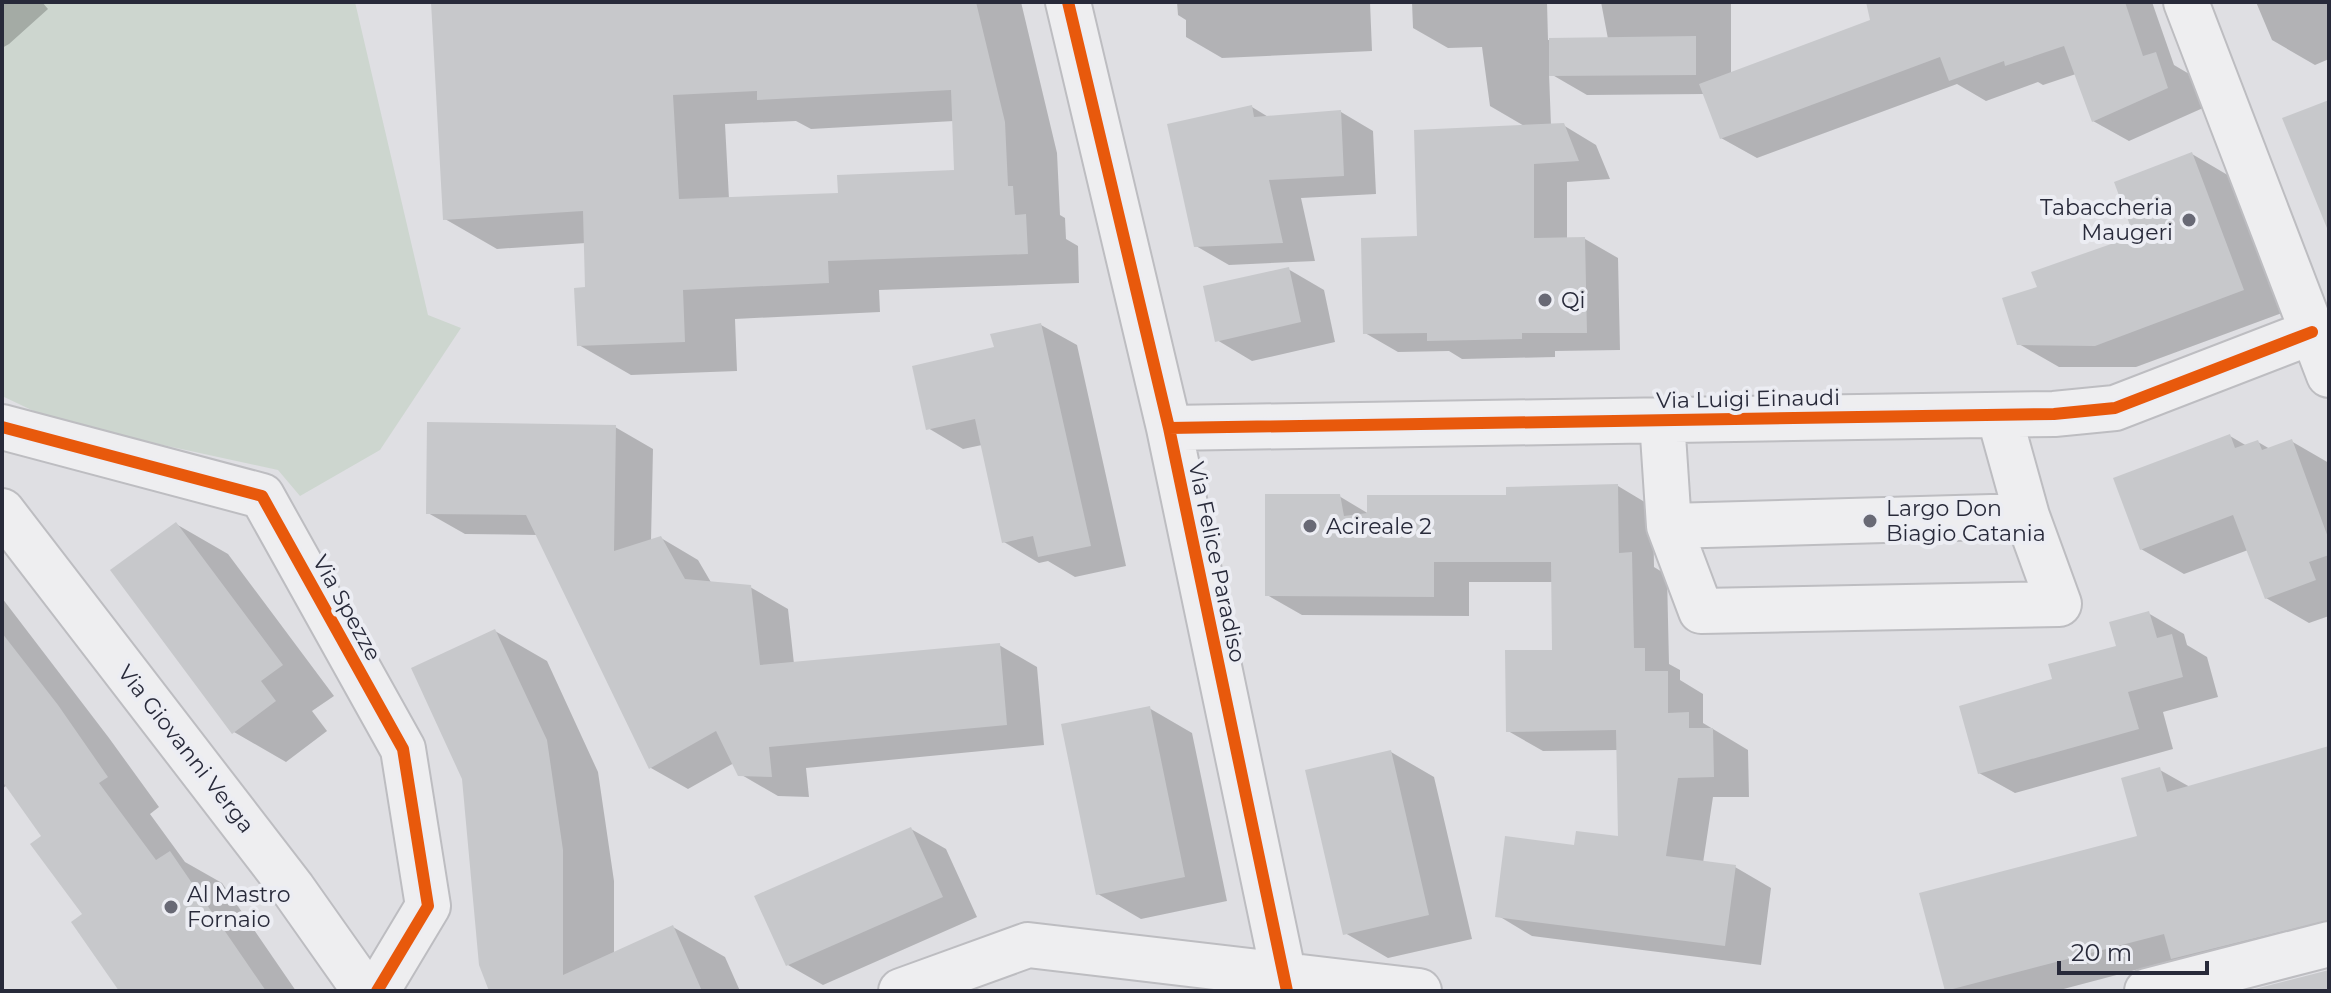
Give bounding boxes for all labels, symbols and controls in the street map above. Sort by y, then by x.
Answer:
place label: Tabaccheria Maugeri [2040,194,2173,246]
marker: Tabaccheria Maugeri [2180,211,2198,229]
place label: Qi [1561,287,1585,314]
marker: Qi [1536,291,1554,309]
street label: Via Luigi Einaudi [1656,384,1840,414]
street label: Via Felice Paradiso [1183,459,1251,665]
place label: Largo Don Biagio Catania [1886,495,2046,547]
marker: Largo Don Biagio Catania [1861,512,1879,530]
place label: Acireale 2 [1326,513,1432,540]
marker: Acireale 2 [1301,517,1319,535]
street label: Via Spezze [307,550,387,666]
street label: Via Giovanni Verga [112,660,260,838]
place label: Al Mastro Fornaio [187,881,290,933]
marker: Al Mastro Fornaio [162,898,180,916]
scale bar [2059,925,2207,975]
text: 20 m [2071,938,2132,967]

